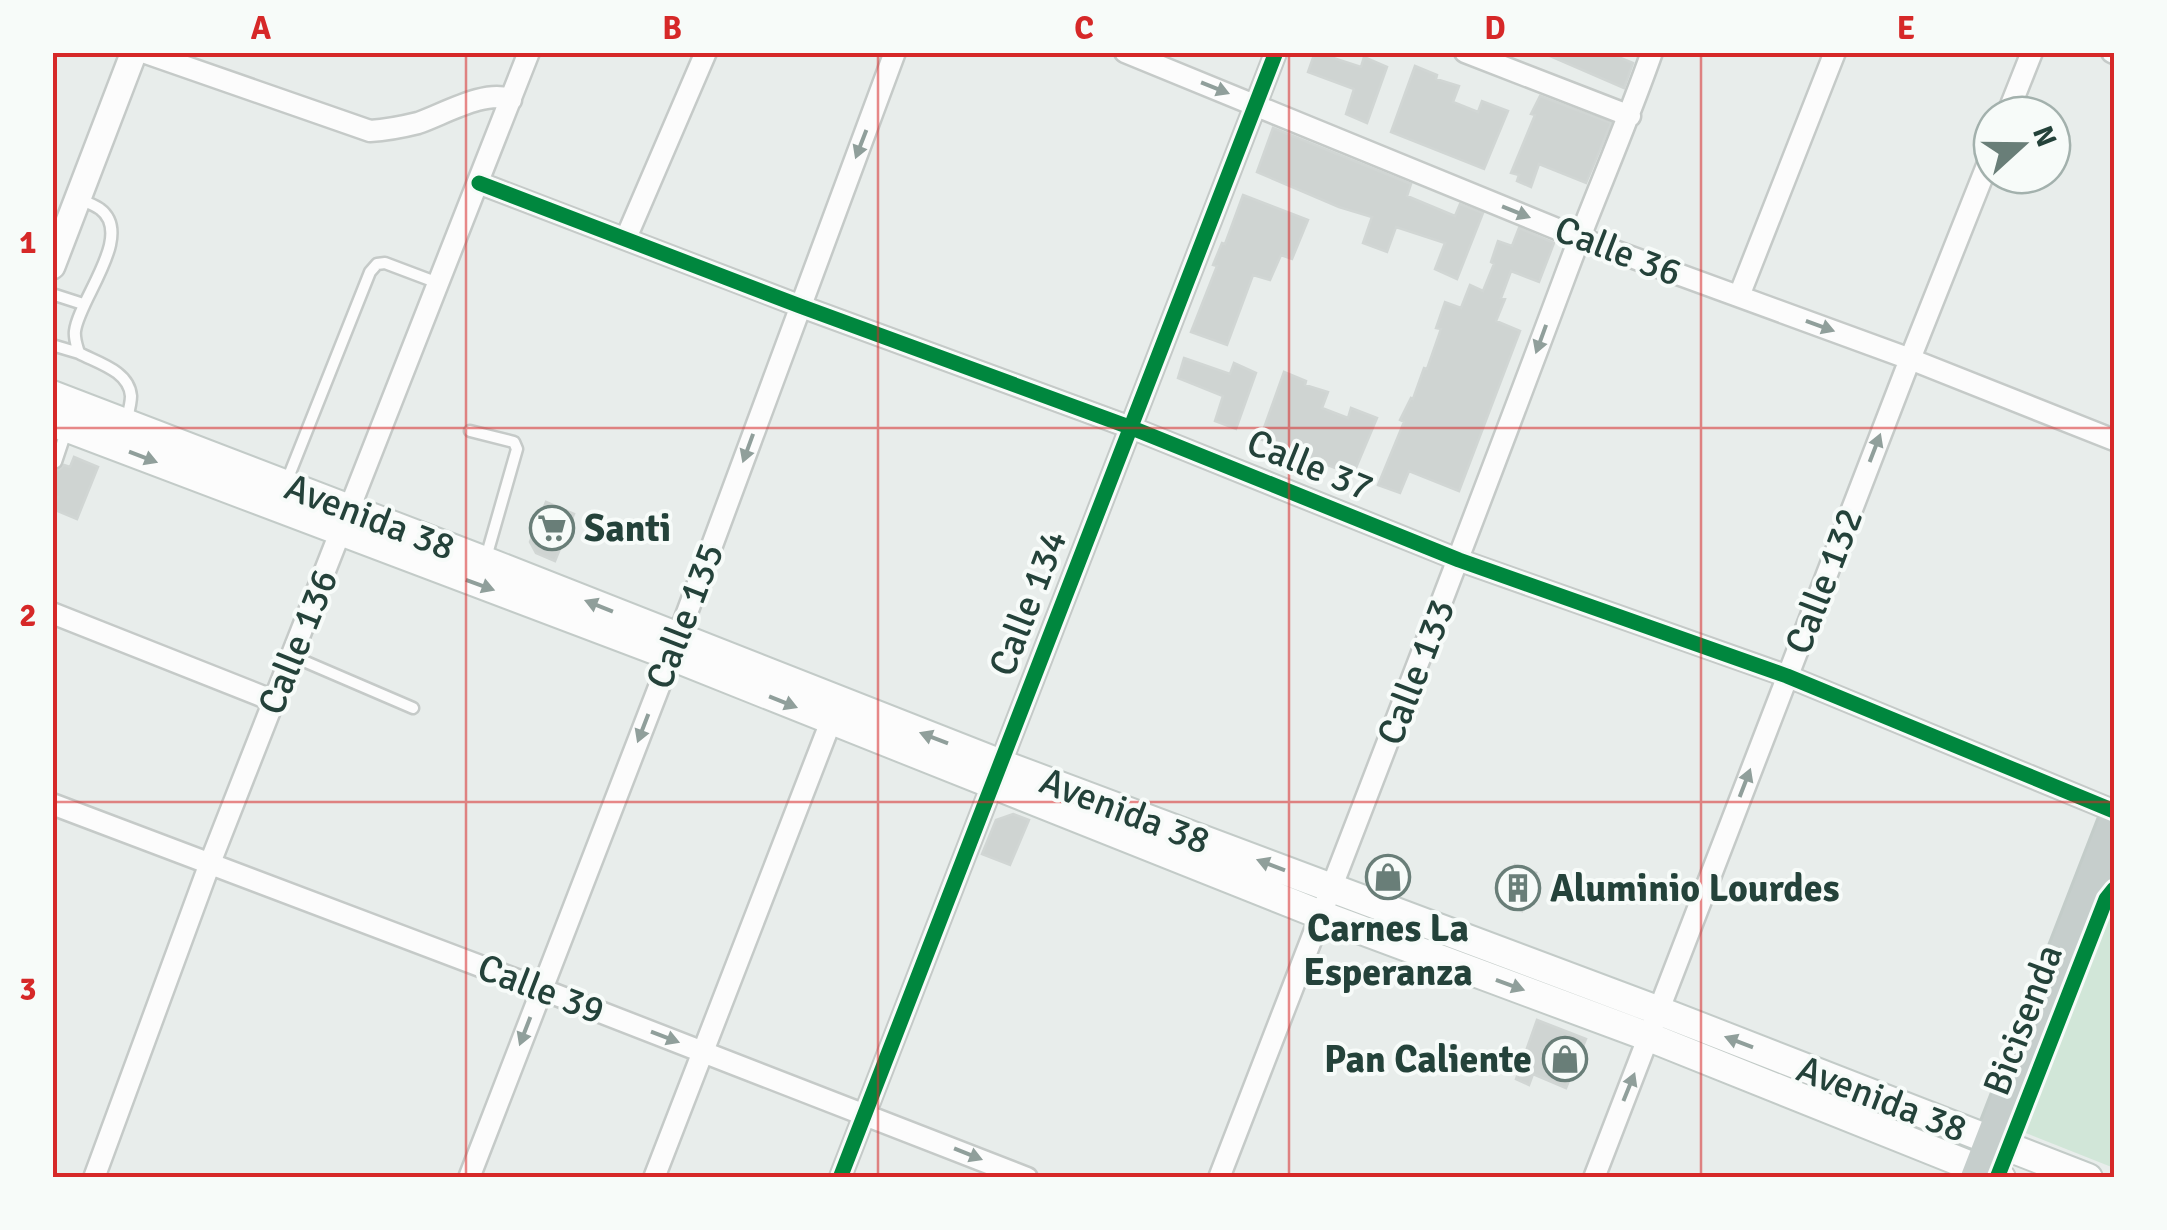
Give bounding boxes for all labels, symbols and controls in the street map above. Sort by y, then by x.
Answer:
text: A [251,9,272,48]
text: B [662,9,682,48]
text: C [1074,9,1094,48]
text: D [1484,9,1506,48]
text: E [1897,9,1915,48]
one-way arrow [1200,81,1230,97]
north arrow [1972,95,2072,195]
text: N [2025,121,2064,152]
one-way arrow [853,129,868,159]
one-way arrow [1501,204,1531,220]
street label: Calle 36 [1548,205,1688,297]
text: 1 [19,223,37,262]
one-way arrow [1805,319,1835,334]
one-way arrow [1533,325,1548,355]
street label: Calle 37 [1240,419,1380,511]
one-way arrow [1868,432,1884,462]
one-way arrow [739,434,755,464]
one-way arrow [129,450,159,466]
street label: Avenida 38 [278,463,462,571]
street label: Calle 132 [1775,501,1873,661]
supermarket icon: Santi [529,505,575,551]
place label: Santi [584,505,671,552]
street label: Calle 134 [979,523,1077,683]
street label: Calle 135 [636,536,734,696]
street label: Calle 136 [248,563,348,721]
one-way arrow [465,578,495,593]
street label: Calle 133 [1367,592,1465,752]
text: 2 [19,596,37,635]
one-way arrow [584,597,614,613]
one-way arrow [768,694,798,710]
one-way arrow [635,713,650,743]
one-way arrow [919,729,949,745]
street label: Avenida 38 [1033,757,1217,865]
one-way arrow [1738,768,1754,798]
shop icon: Carnes La Esperanza [1365,854,1411,900]
one-way arrow [1255,857,1285,872]
building icon: Aluminio Lourdes [1495,865,1541,911]
place label: Aluminio Lourdes [1550,865,1840,912]
place label: Carnes La Esperanza [1303,905,1473,996]
street label: Bicisenda [1973,938,2073,1102]
street label: Calle 39 [471,943,611,1035]
text: 3 [19,970,37,1009]
one-way arrow [1495,978,1525,993]
one-way arrow [517,1016,533,1046]
one-way arrow [650,1030,680,1045]
one-way arrow [1723,1034,1753,1049]
place label: Pan Caliente [1324,1036,1532,1083]
shop icon: Pan Caliente [1542,1036,1588,1082]
street label: Avenida 38 [1790,1045,1974,1153]
one-way arrow [1622,1072,1638,1102]
one-way arrow [953,1147,983,1163]

